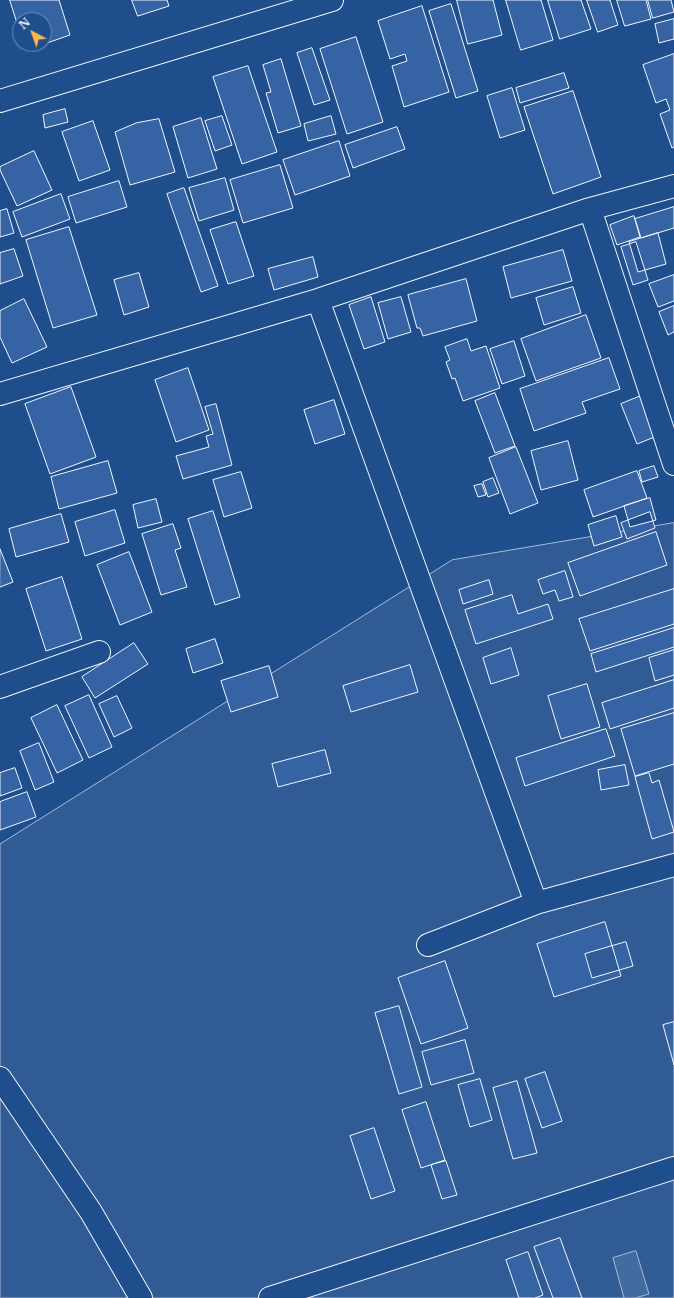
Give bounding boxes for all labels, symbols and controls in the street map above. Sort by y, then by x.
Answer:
north arrow [12,12,52,52]
text: N [16,15,33,32]

